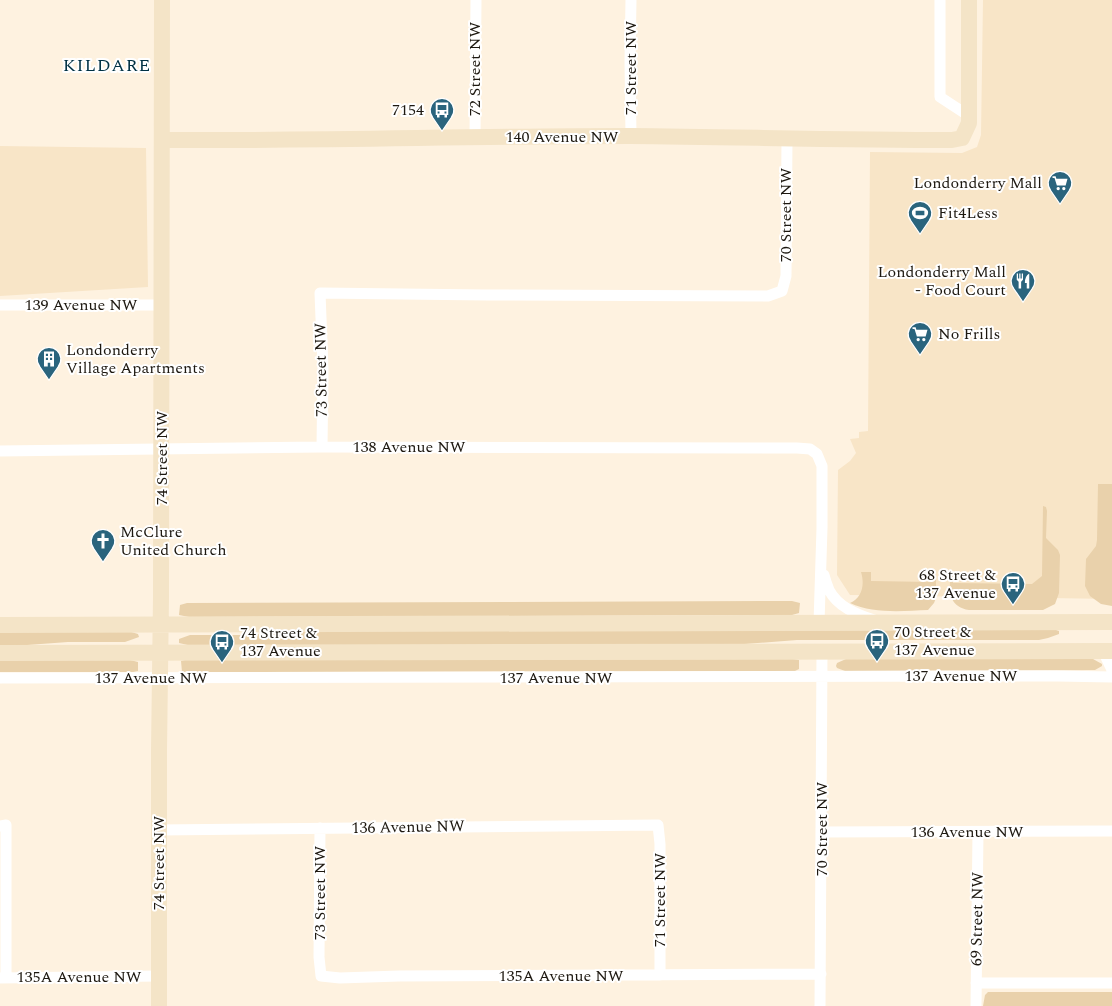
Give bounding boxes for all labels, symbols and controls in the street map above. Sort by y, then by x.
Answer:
street label: 71 Street NW [619,21,643,115]
street label: 72 Street NW [463,22,487,116]
district label: KILDARE [63,52,151,79]
bus stop icon: 7154 [429,97,455,131]
place label: 7154 [392,98,424,122]
street label: 140 Avenue NW [505,125,619,149]
street label: 70 Street NW [774,168,798,262]
supermarket icon: Londonderry Mall [1047,170,1073,204]
place label: Londonderry Mall [913,171,1042,195]
sports icon: Fit4Less [907,200,933,234]
place label: Fit4Less [938,201,998,225]
place label: Londonderry Mall - Food Court [877,260,1006,302]
restaurant icon: Londonderry Mall - Food Court [1010,268,1036,302]
street label: 139 Avenue NW [24,293,138,317]
supermarket icon: No Frills [907,321,933,355]
street label: 73 Street NW [308,322,334,417]
place label: No Frills [938,322,1000,346]
place label: Londonderry Village Apartments [66,338,205,380]
building icon: Londonderry Village Apartments [36,346,62,380]
street label: 74 Street NW [150,411,174,505]
street label: 138 Avenue NW [352,435,466,459]
place label: McClure United Church [120,520,226,562]
church icon: McClure United Church [90,528,116,562]
place label: 68 Street & 137 Avenue [915,563,997,605]
bus stop icon: 68 Street & 137 Avenue [1000,571,1026,605]
place label: 70 Street & 137 Avenue [894,620,975,662]
place label: 74 Street & 137 Avenue [240,621,321,663]
bus stop icon: 70 Street & 137 Avenue [864,628,890,662]
bus stop icon: 74 Street & 137 Avenue [209,629,235,663]
street label: 137 Avenue NW [904,664,1018,688]
street label: 137 Avenue NW [94,666,208,690]
street label: 137 Avenue NW [499,666,613,690]
street label: 70 Street NW [810,782,834,876]
street label: 136 Avenue NW [351,814,465,840]
street label: 74 Street NW [147,816,171,910]
street label: 136 Avenue NW [910,820,1024,844]
street label: 73 Street NW [308,846,332,940]
street label: 71 Street NW [648,853,672,947]
street label: 69 Street NW [964,871,990,966]
street label: 135A Avenue NW [498,964,624,988]
street label: 135A Avenue NW [16,965,142,989]

